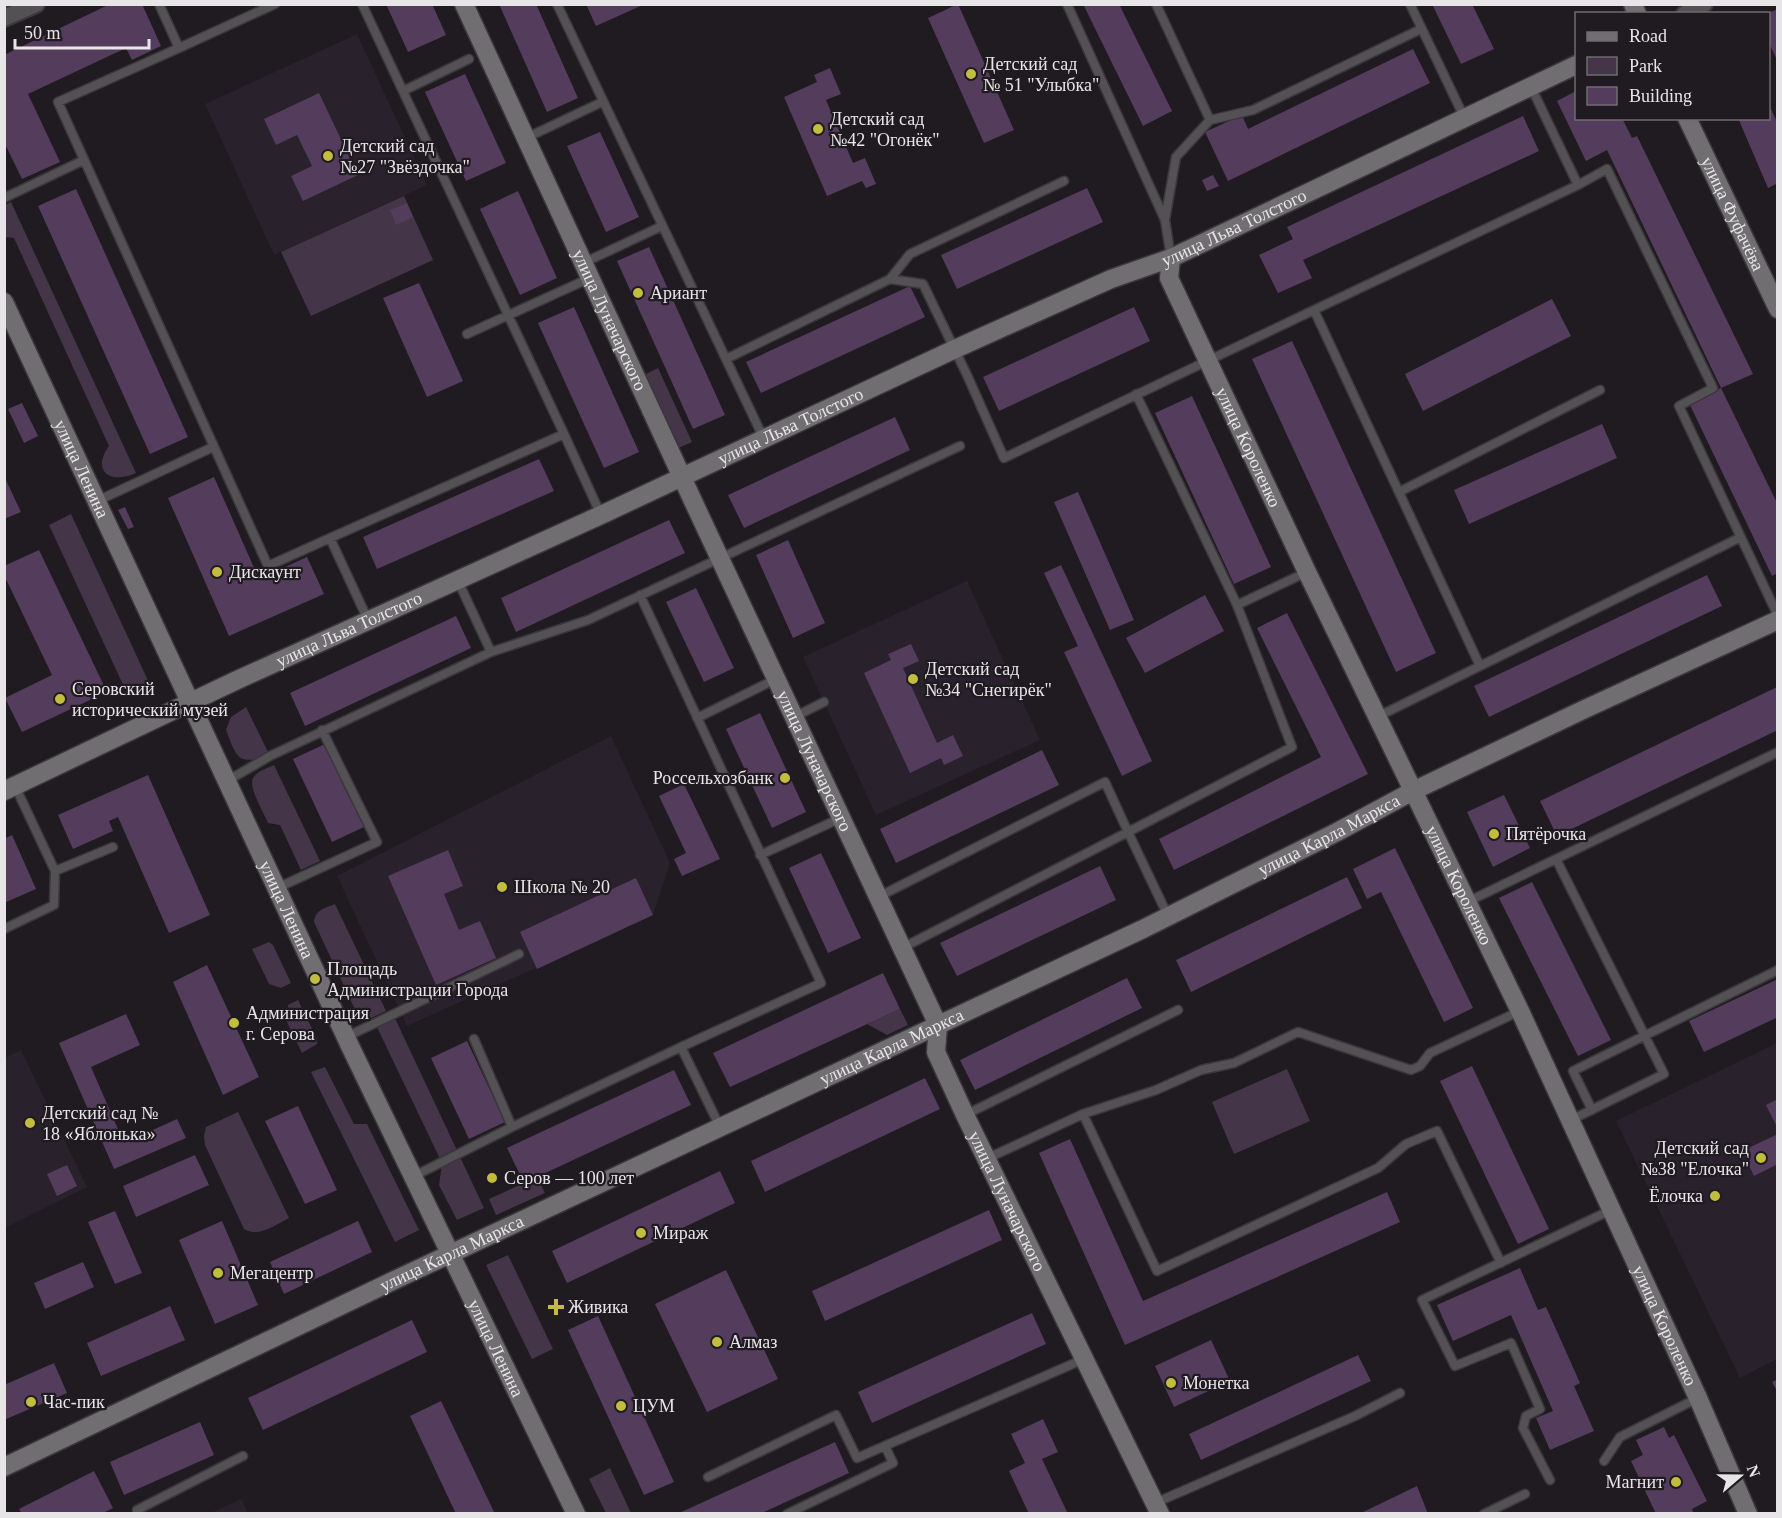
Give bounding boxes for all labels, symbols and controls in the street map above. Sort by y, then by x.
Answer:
scale bar [15,12,148,50]
legend [1575,12,1770,120]
text: 50 m [24,23,61,43]
text: Road [1629,26,1667,46]
place label: Детский сад № 51 "Улыбка" [983,54,1099,95]
text: Park [1629,56,1662,76]
marker: Детский сад № 51 "Улыбка" [964,67,978,81]
text: Building [1629,86,1692,106]
place label: Детский сад №42 "Огонёк" [830,109,940,150]
marker: Детский сад №42 "Огонёк" [811,122,825,136]
place label: Детский сад №27 "Звёздочка" [340,136,470,177]
marker: Детский сад №27 "Звёздочка" [321,149,335,163]
street label: улица Фуфачёва [1697,153,1768,274]
street label: улица Льва Толстого [1159,185,1310,271]
street label: улица Луначарского [568,246,651,394]
place label: Ариант [650,283,707,303]
marker: Ариант [631,286,645,300]
street label: улица Льва Толстого [715,384,866,469]
street label: улица Короленко [1212,384,1285,510]
street label: улица Ленина [50,417,113,521]
place label: Дискаунт [229,562,301,582]
marker: Дискаунт [210,565,224,579]
street label: улица Льва Толстого [273,588,425,671]
place label: Детский сад №34 "Снегирёк" [925,659,1052,700]
marker: Детский сад №34 "Снегирёк" [906,672,920,686]
place label: Серовский исторический музей [72,679,228,720]
street label: улица Луначарского [773,687,856,835]
marker: Серовский исторический музей [53,692,67,706]
place label: Россельхозбанк [653,768,773,788]
marker: Россельхозбанк [778,771,792,785]
street label: улица Карла Маркса [1255,790,1403,880]
street label: улица Короленко [1422,822,1496,948]
place label: Пятёрочка [1506,824,1586,844]
marker: Пятёрочка [1487,827,1501,841]
street label: улица Ленина [255,857,318,962]
place label: Школа № 20 [514,877,610,897]
marker: Школа № 20 [495,880,509,894]
place label: Площадь Администрации Города [327,959,508,1000]
marker: Площадь Администрации Города [308,972,322,986]
place label: Администрация г. Серова [246,1003,369,1044]
street label: улица Карла Маркса [816,1005,967,1089]
marker: Администрация г. Серова [227,1016,241,1030]
place label: Детский сад № 18 «Яблонька» [42,1103,158,1144]
marker: Детский сад № 18 «Яблонька» [23,1116,37,1130]
street label: улица Луначарского [964,1128,1050,1275]
place label: Детский сад №38 "Елочка" [1641,1138,1749,1179]
marker: Детский сад №38 "Елочка" [1754,1151,1768,1165]
place label: Серов — 100 лет [504,1168,634,1188]
marker: Серов — 100 лет [485,1171,499,1185]
place label: Ёлочка [1649,1186,1703,1206]
marker: Ёлочка [1708,1189,1722,1203]
street label: улица Карла Маркса [376,1211,527,1296]
place label: Мираж [653,1223,709,1243]
marker: Мираж [634,1226,648,1240]
street label: улица Короленко [1628,1262,1701,1389]
place label: Мегацентр [230,1263,313,1283]
marker: Мегацентр [211,1266,225,1280]
street label: улица Ленина [464,1296,528,1400]
place label: Живика [568,1297,628,1317]
marker: Живика [549,1300,563,1314]
place label: Алмаз [729,1332,777,1352]
marker: Алмаз [710,1335,724,1349]
place label: Монетка [1183,1373,1250,1393]
marker: Монетка [1164,1376,1178,1390]
place label: Час-пик [43,1392,105,1412]
marker: Час-пик [24,1395,38,1409]
place label: ЦУМ [633,1396,675,1416]
marker: ЦУМ [614,1399,628,1413]
north arrow [1710,1446,1770,1506]
text: N [1744,1463,1764,1480]
place label: Магнит [1605,1472,1664,1492]
marker: Магнит [1669,1475,1683,1489]

